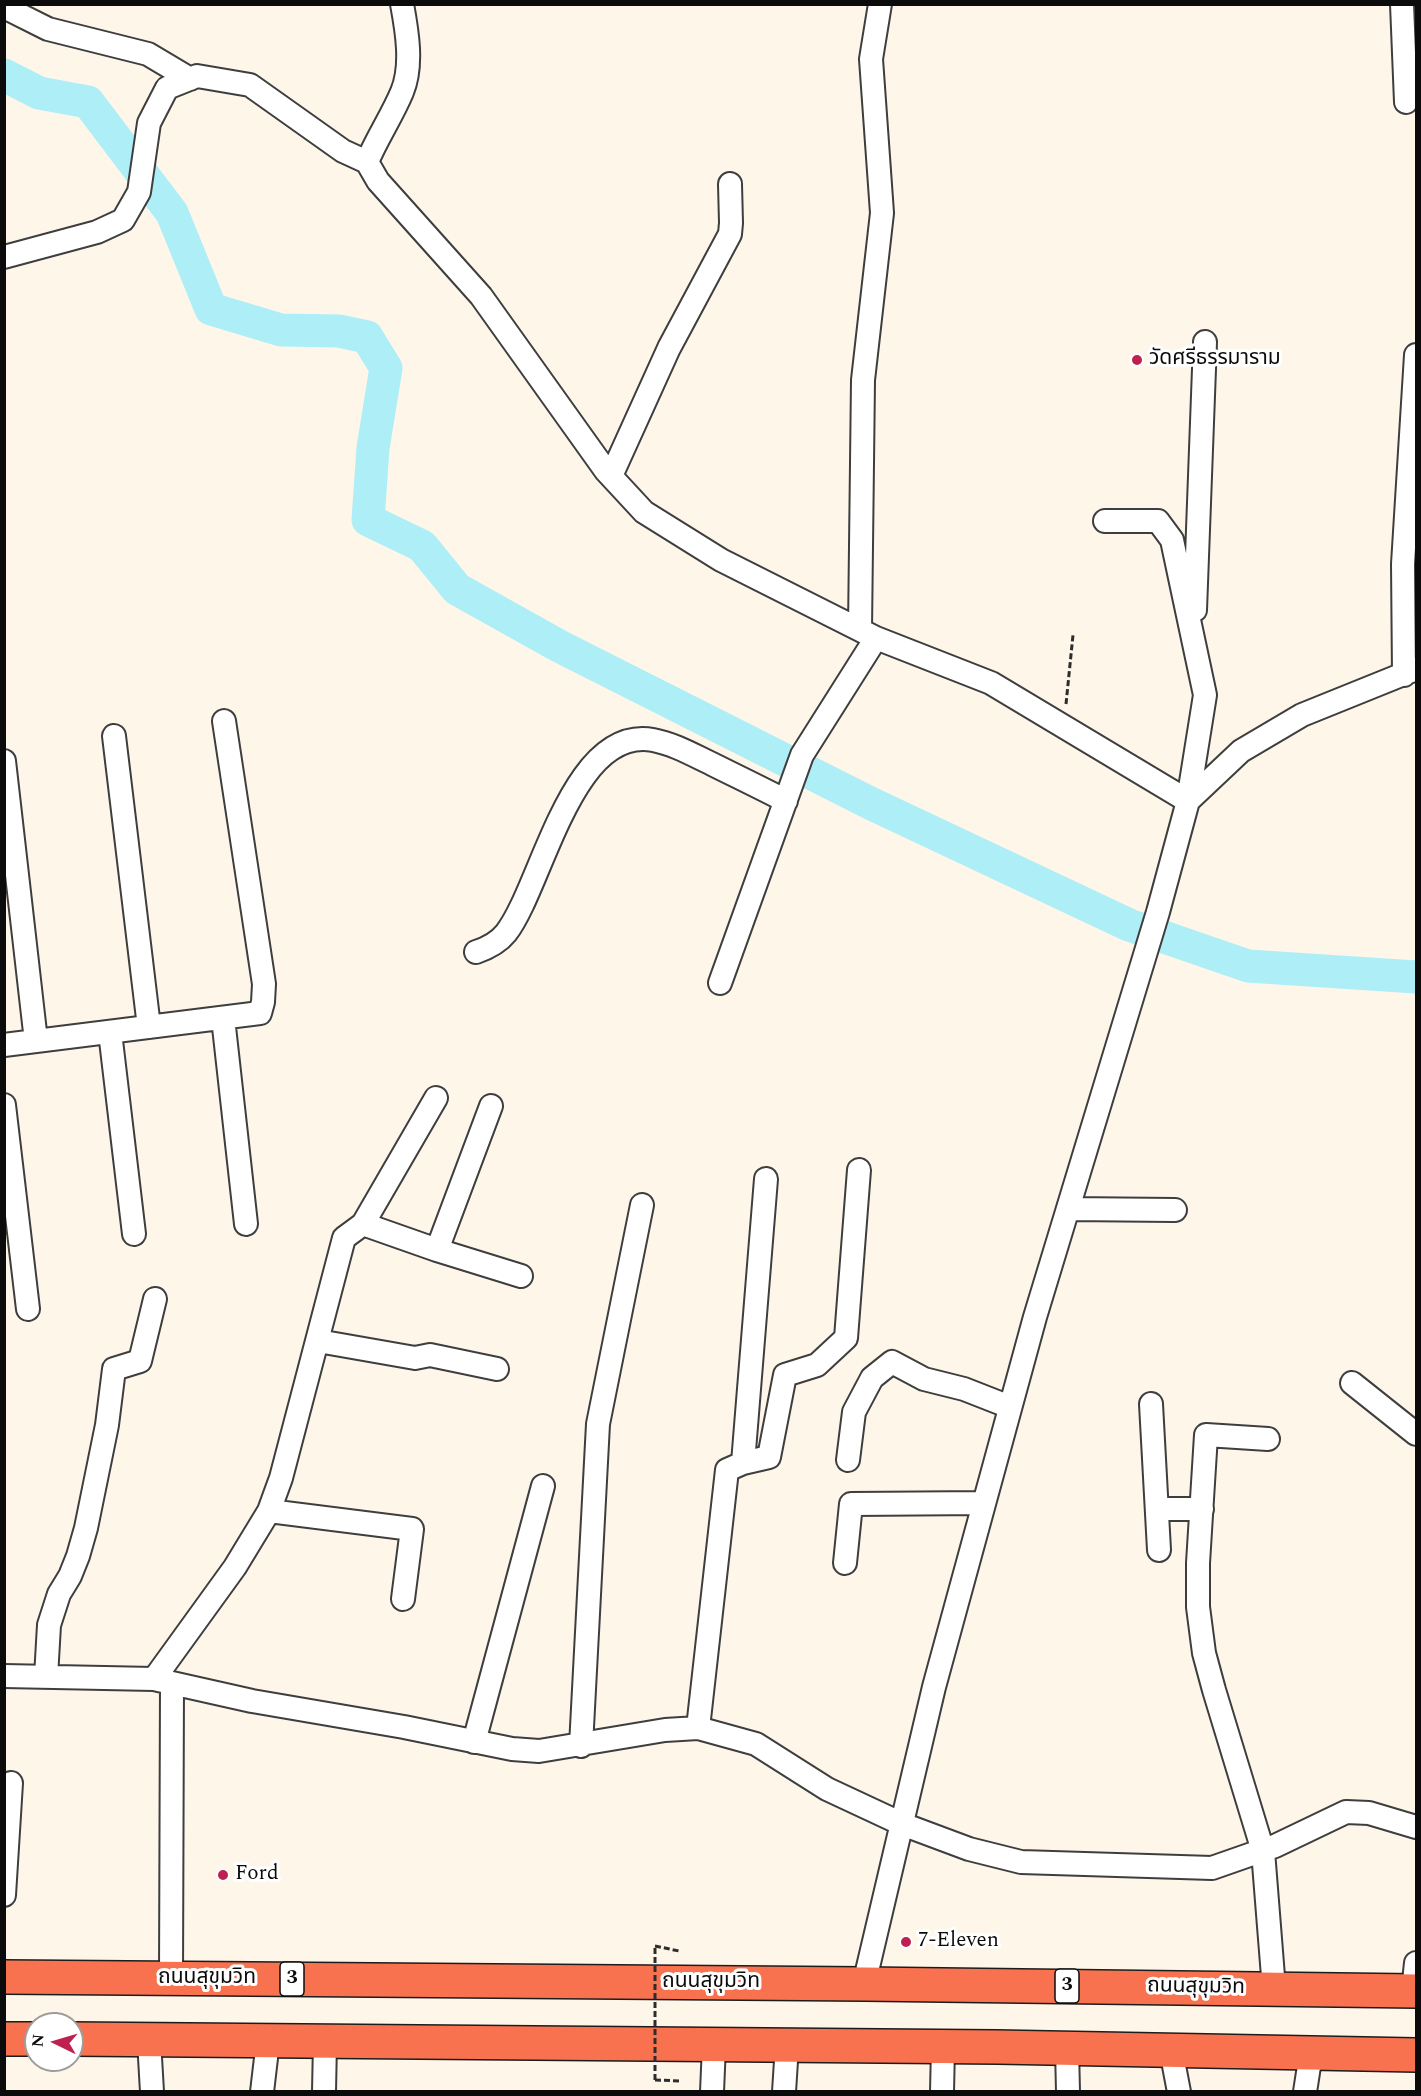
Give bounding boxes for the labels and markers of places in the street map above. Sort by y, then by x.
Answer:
place label: วัดศรีธรรมาราม [1149,347,1281,373]
marker: วัดศรีธรรมาราม [1130,353,1144,367]
place label: Ford [235,1862,279,1888]
marker: Ford [216,1868,230,1882]
place label: 7-Eleven [918,1929,999,1955]
marker: 7-Eleven [899,1935,913,1949]

